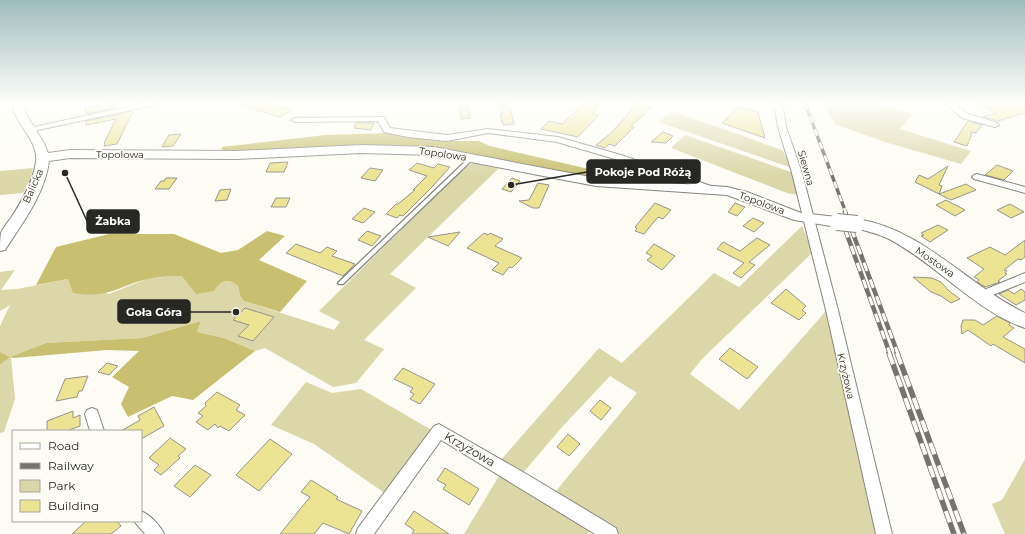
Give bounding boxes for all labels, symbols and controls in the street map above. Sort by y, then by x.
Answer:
street label: Topolowa [418,144,468,164]
street label: Topolowa [96,148,144,161]
street label: Siewna [795,149,817,187]
callout: Pokoje Pod Różą [587,160,700,183]
text: Pokoje Pod Różą [595,165,691,179]
street label: Balicka [20,167,46,205]
street label: Topolowa [737,189,787,217]
callout: Żabka [87,210,139,233]
text: Żabka [95,214,131,228]
street label: Mostowa [913,244,957,280]
callout: Goła Góra [118,300,190,323]
text: Goła Góra [126,305,182,319]
street label: Krzyżowa [834,352,858,400]
street label: Krzyżowa [442,428,498,470]
legend [12,430,142,522]
text: Road [48,438,79,453]
text: Railway [48,458,94,473]
text: Park [48,478,76,493]
text: Building [48,498,99,513]

